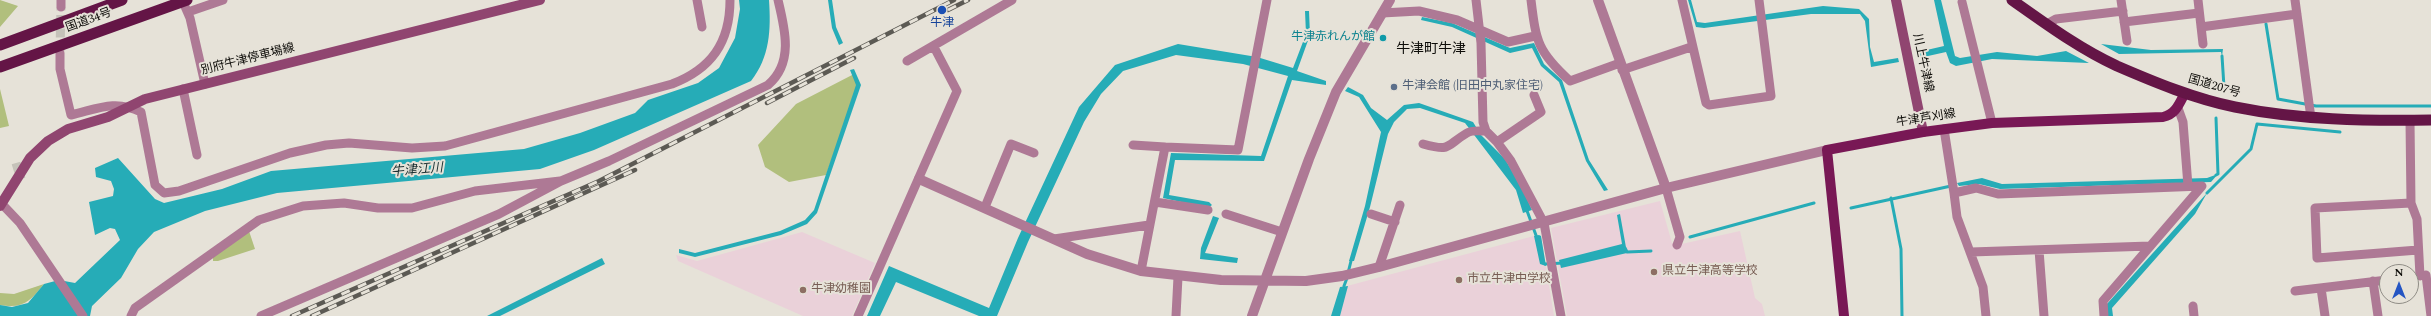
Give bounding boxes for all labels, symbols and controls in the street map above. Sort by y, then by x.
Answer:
marker: 牛津 [936,4,948,16]
street label: 国道34号 [64,6,114,36]
place label: 牛津 [930,17,954,31]
place label: 牛津赤れんが館 [1291,31,1375,45]
street label: 川上牛津線 [1909,32,1935,94]
marker: 牛津赤れんが館 [1378,33,1388,43]
street label: 別府牛津停車場線 [200,41,296,79]
district label: 牛津町牛津 [1396,42,1466,58]
street label: 国道207号 [2186,73,2242,101]
place label: 牛津会館 (旧田中丸家住宅) [1402,80,1543,94]
marker: 牛津会館 (旧田中丸家住宅) [1389,82,1399,92]
street label: 牛津芦刈線 [1895,107,1957,131]
water label: 牛津江川 [390,161,444,181]
north arrow [2379,264,2419,304]
text: N [2395,264,2403,281]
place label: 県立牛津高等学校 [1662,265,1758,279]
marker: 県立牛津高等学校 [1649,267,1659,277]
place label: 市立牛津中学校 [1467,273,1551,287]
marker: 市立牛津中学校 [1454,275,1464,285]
place label: 牛津幼稚園 [811,283,871,297]
marker: 牛津幼稚園 [798,285,808,295]

